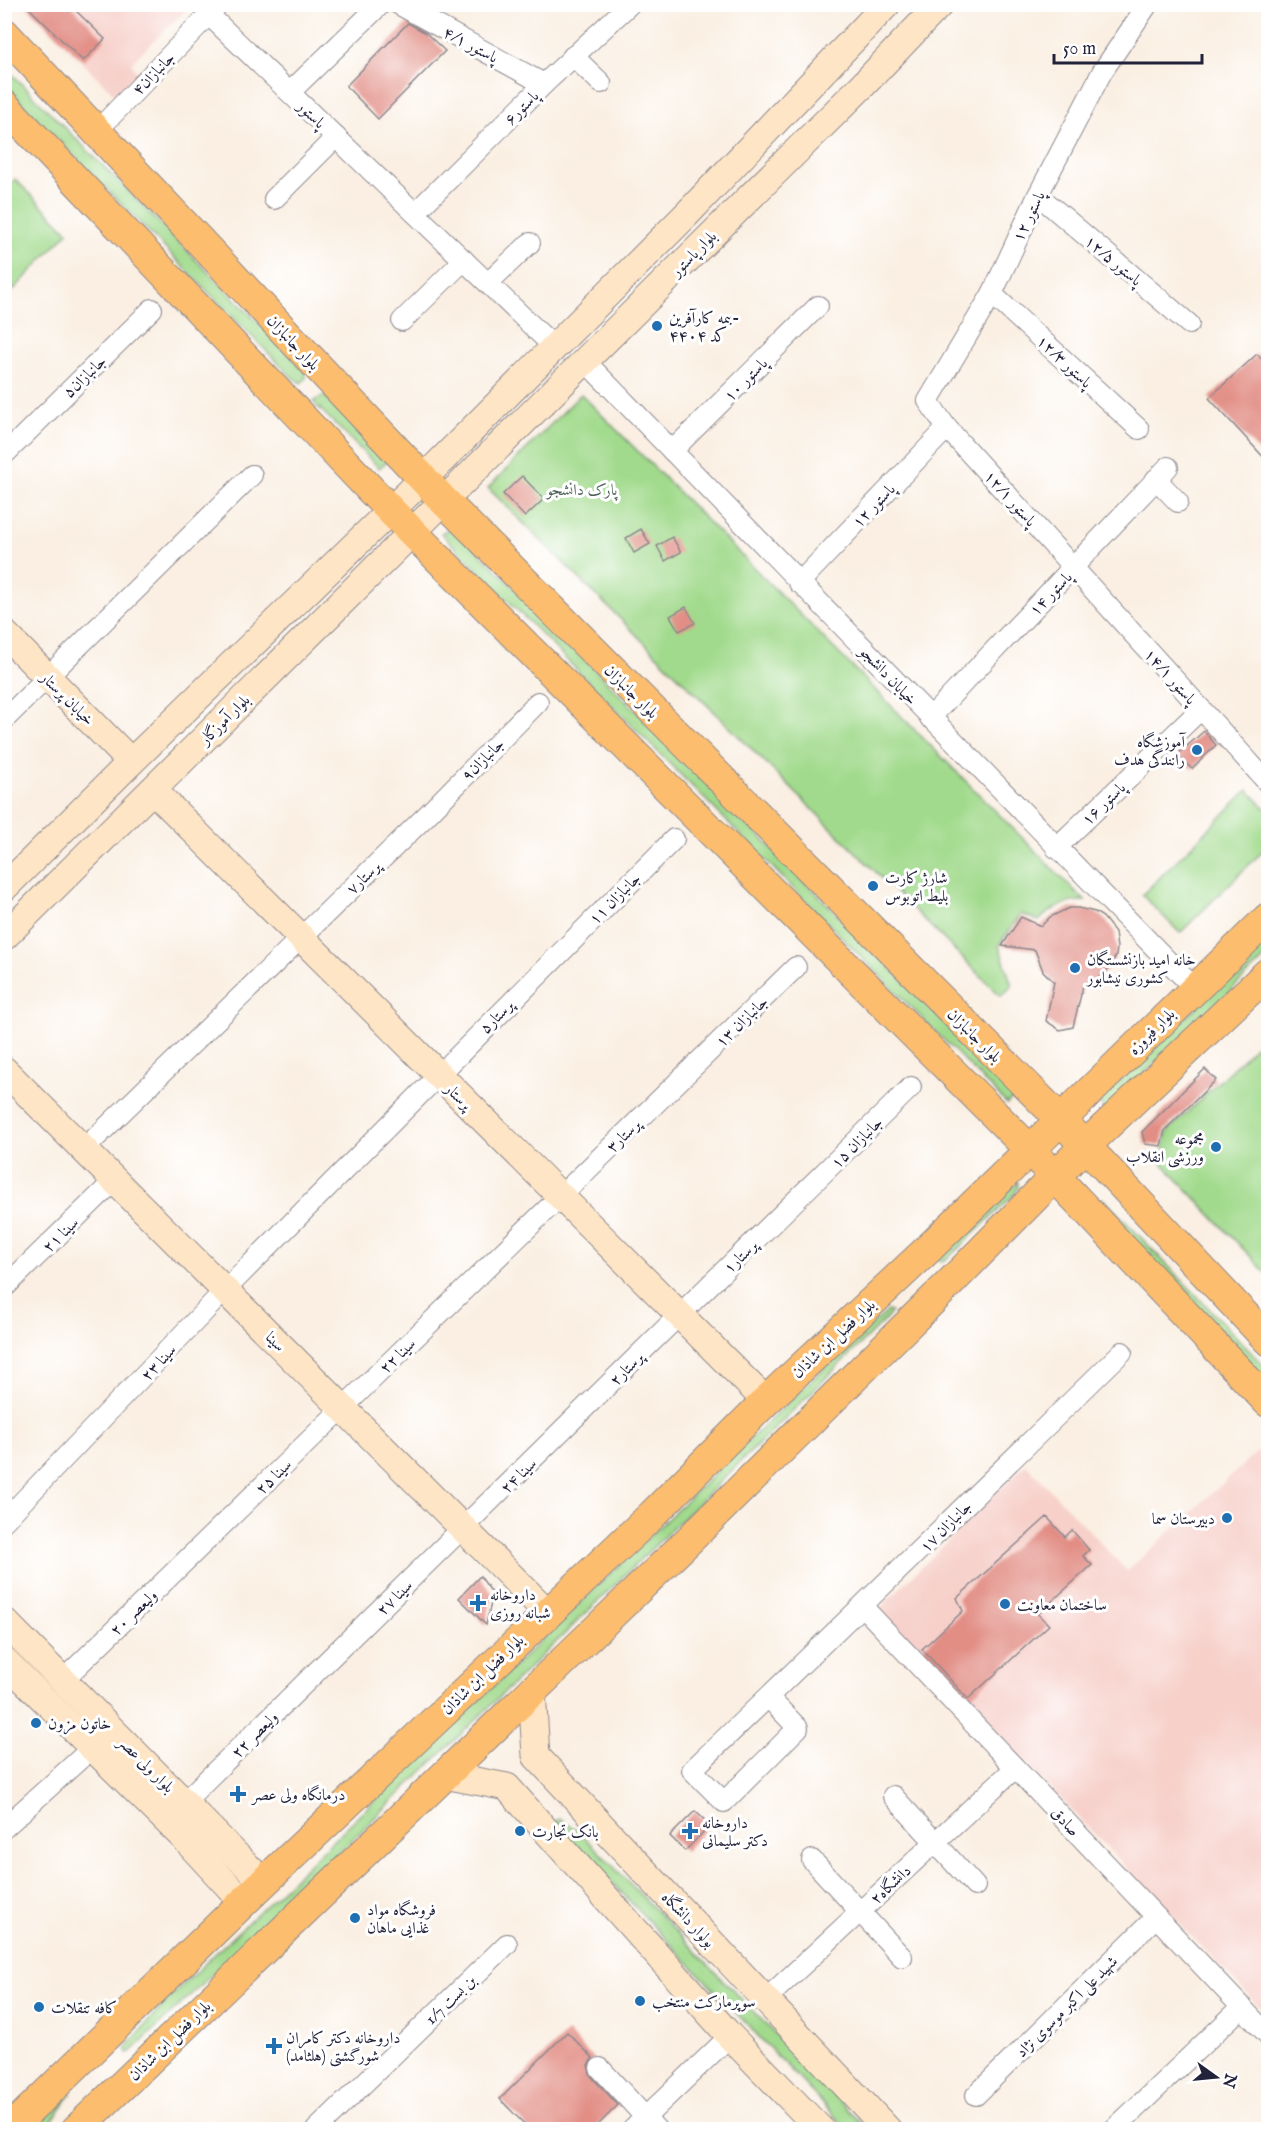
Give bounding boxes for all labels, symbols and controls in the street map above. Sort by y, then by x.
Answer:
street label: پاستور ۴/۱ [439,23,502,69]
scale bar [1054,27,1202,65]
text: 50 m [1063,38,1096,61]
street label: جانبازان۴ [129,49,180,100]
street label: پاستور۶ [501,86,545,130]
street label: پاستور [291,96,330,134]
street label: ۱۲ پاستور [1009,187,1051,245]
street label: بلوار پاستور [666,227,722,283]
street label: پاستور ۱۲/۵ [1080,232,1146,292]
place label: بیمه کارآفرین- کد ۴۴۰۴ [669,308,739,347]
street label: بلوار جانبازان [262,311,323,375]
marker: بیمه کارآفرین- کد ۴۴۰۴ [650,319,664,333]
street label: پاستور ۱۲/۳ [1032,332,1096,394]
street label: جانبازان۵ [60,352,111,403]
street label: پاستور ۱۰ [720,354,773,407]
street label: پاستور ۱۲/۱ [979,467,1041,532]
street label: پاستور ۱۲ [849,479,901,533]
park label: پارک دانشجو [545,481,618,501]
street label: پاستور ۱۴ [1026,567,1078,621]
street label: خیابان دانشجو [853,641,921,710]
street label: پاستور ۱۴/۱ [1139,645,1201,710]
street label: بلوار جانبازان [599,661,662,724]
street label: خیابان پرستار [34,667,98,731]
street label: بلوار آموزگار [194,690,255,751]
place label: آموزشگاه رانندگی هدف [1114,731,1187,771]
street label: جانبازان۹ [458,735,509,786]
marker: آموزشگاه رانندگی هدف [1190,743,1204,757]
street label: پاستور ۱۶ [1078,778,1131,830]
street label: پرستار۷ [343,856,387,900]
street label: جانبازان ۱۱ [585,869,646,930]
place label: شارژ کارت بلیط اتوبوس [885,869,948,907]
marker: شارژ کارت بلیط اتوبوس [866,879,880,893]
place label: خانه امید بازنشستگان کشوری نیشابور [1085,949,1196,989]
marker: خانه امید بازنشستگان کشوری نیشابور [1068,961,1082,975]
street label: جانبازان ۱۳ [712,993,773,1052]
street label: پرستار۵ [476,995,520,1039]
street label: بلوار جانبازان [942,1005,1005,1068]
street label: بلوار فیروزه [1125,1005,1180,1060]
street label: پرستار [438,1078,477,1117]
street label: جانبازان ۱۵ [827,1113,888,1174]
street label: پرستار۳ [603,1114,647,1158]
place label: مجموعه ورزشی انقلاب [1126,1130,1204,1168]
marker: مجموعه ورزشی انقلاب [1209,1140,1223,1154]
street label: سینا ۲۱ [39,1213,84,1257]
street label: پرستار۱ [720,1235,764,1279]
street label: بلوار فضل ابن شاذان [788,1296,880,1383]
street label: سینا [260,1328,289,1357]
street label: سینا ۲۲ [376,1334,421,1378]
street label: سینا ۲۳ [138,1341,181,1386]
street label: پرستار۲ [606,1347,650,1391]
street label: سینا ۲۴ [497,1454,542,1498]
street label: سینا ۲۵ [252,1455,297,1499]
street label: جانبازان ۱۷ [916,1497,977,1558]
place label: دبیرستان سما [1152,1510,1215,1530]
marker: دبیرستان سما [1220,1511,1234,1525]
street label: سینا ۲۷ [373,1576,418,1621]
street label: ولیعصر ۲۰ [107,1586,162,1641]
place label: داروخانه شبانه روزی [490,1586,551,1624]
marker: داروخانه شبانه روزی [471,1596,485,1610]
place label: ساختمان معاونت [1017,1596,1107,1616]
marker: ساختمان معاونت [998,1597,1012,1611]
street label: بلوار فضل ابن شاذان [438,1631,529,1720]
street label: ولیعصر ۲۲ [228,1708,283,1763]
place label: خاتون مزون [48,1715,111,1735]
marker: خاتون مزون [29,1716,43,1730]
street label: بلوار ولی عصر [112,1732,178,1798]
place label: درمانگاه ولی عصر [250,1784,345,1806]
marker: درمانگاه ولی عصر [229,1785,247,1803]
street label: صادق [1046,1803,1083,1841]
place label: داروخانه دکتر سلیمانی [702,1814,768,1852]
place label: بانک تجارت [532,1823,598,1843]
marker: بانک تجارت [513,1824,527,1838]
marker: داروخانه دکتر سلیمانی [683,1824,697,1838]
street label: دانشگاه۲ [865,1860,916,1909]
street label: بولوار دانشگاه [656,1887,720,1953]
place label: فروشگاه مواد غذایی ماهان [367,1899,436,1939]
marker: فروشگاه مواد غذایی ماهان [348,1911,362,1925]
street label: شهید علی اکبر موسوی نژاد [1012,1952,1123,2063]
street label: بن بست 1/7 [422,1971,481,2030]
place label: سوپرمارکت منتخب [652,1993,756,2013]
marker: سوپرمارکت منتخب [633,1994,647,2008]
street label: بلوار فضل ابن شاذان [125,1997,216,2086]
place label: کافه تنقلات [51,1999,117,2019]
marker: کافه تنقلات [32,2000,46,2014]
place label: داروخانه دکتر کامران شورگشتی (هلثامد) [286,2029,400,2067]
marker: داروخانه دکتر کامران شورگشتی (هلثامد) [267,2039,281,2053]
north arrow [1186,2047,1246,2107]
text: N [1217,2070,1240,2090]

